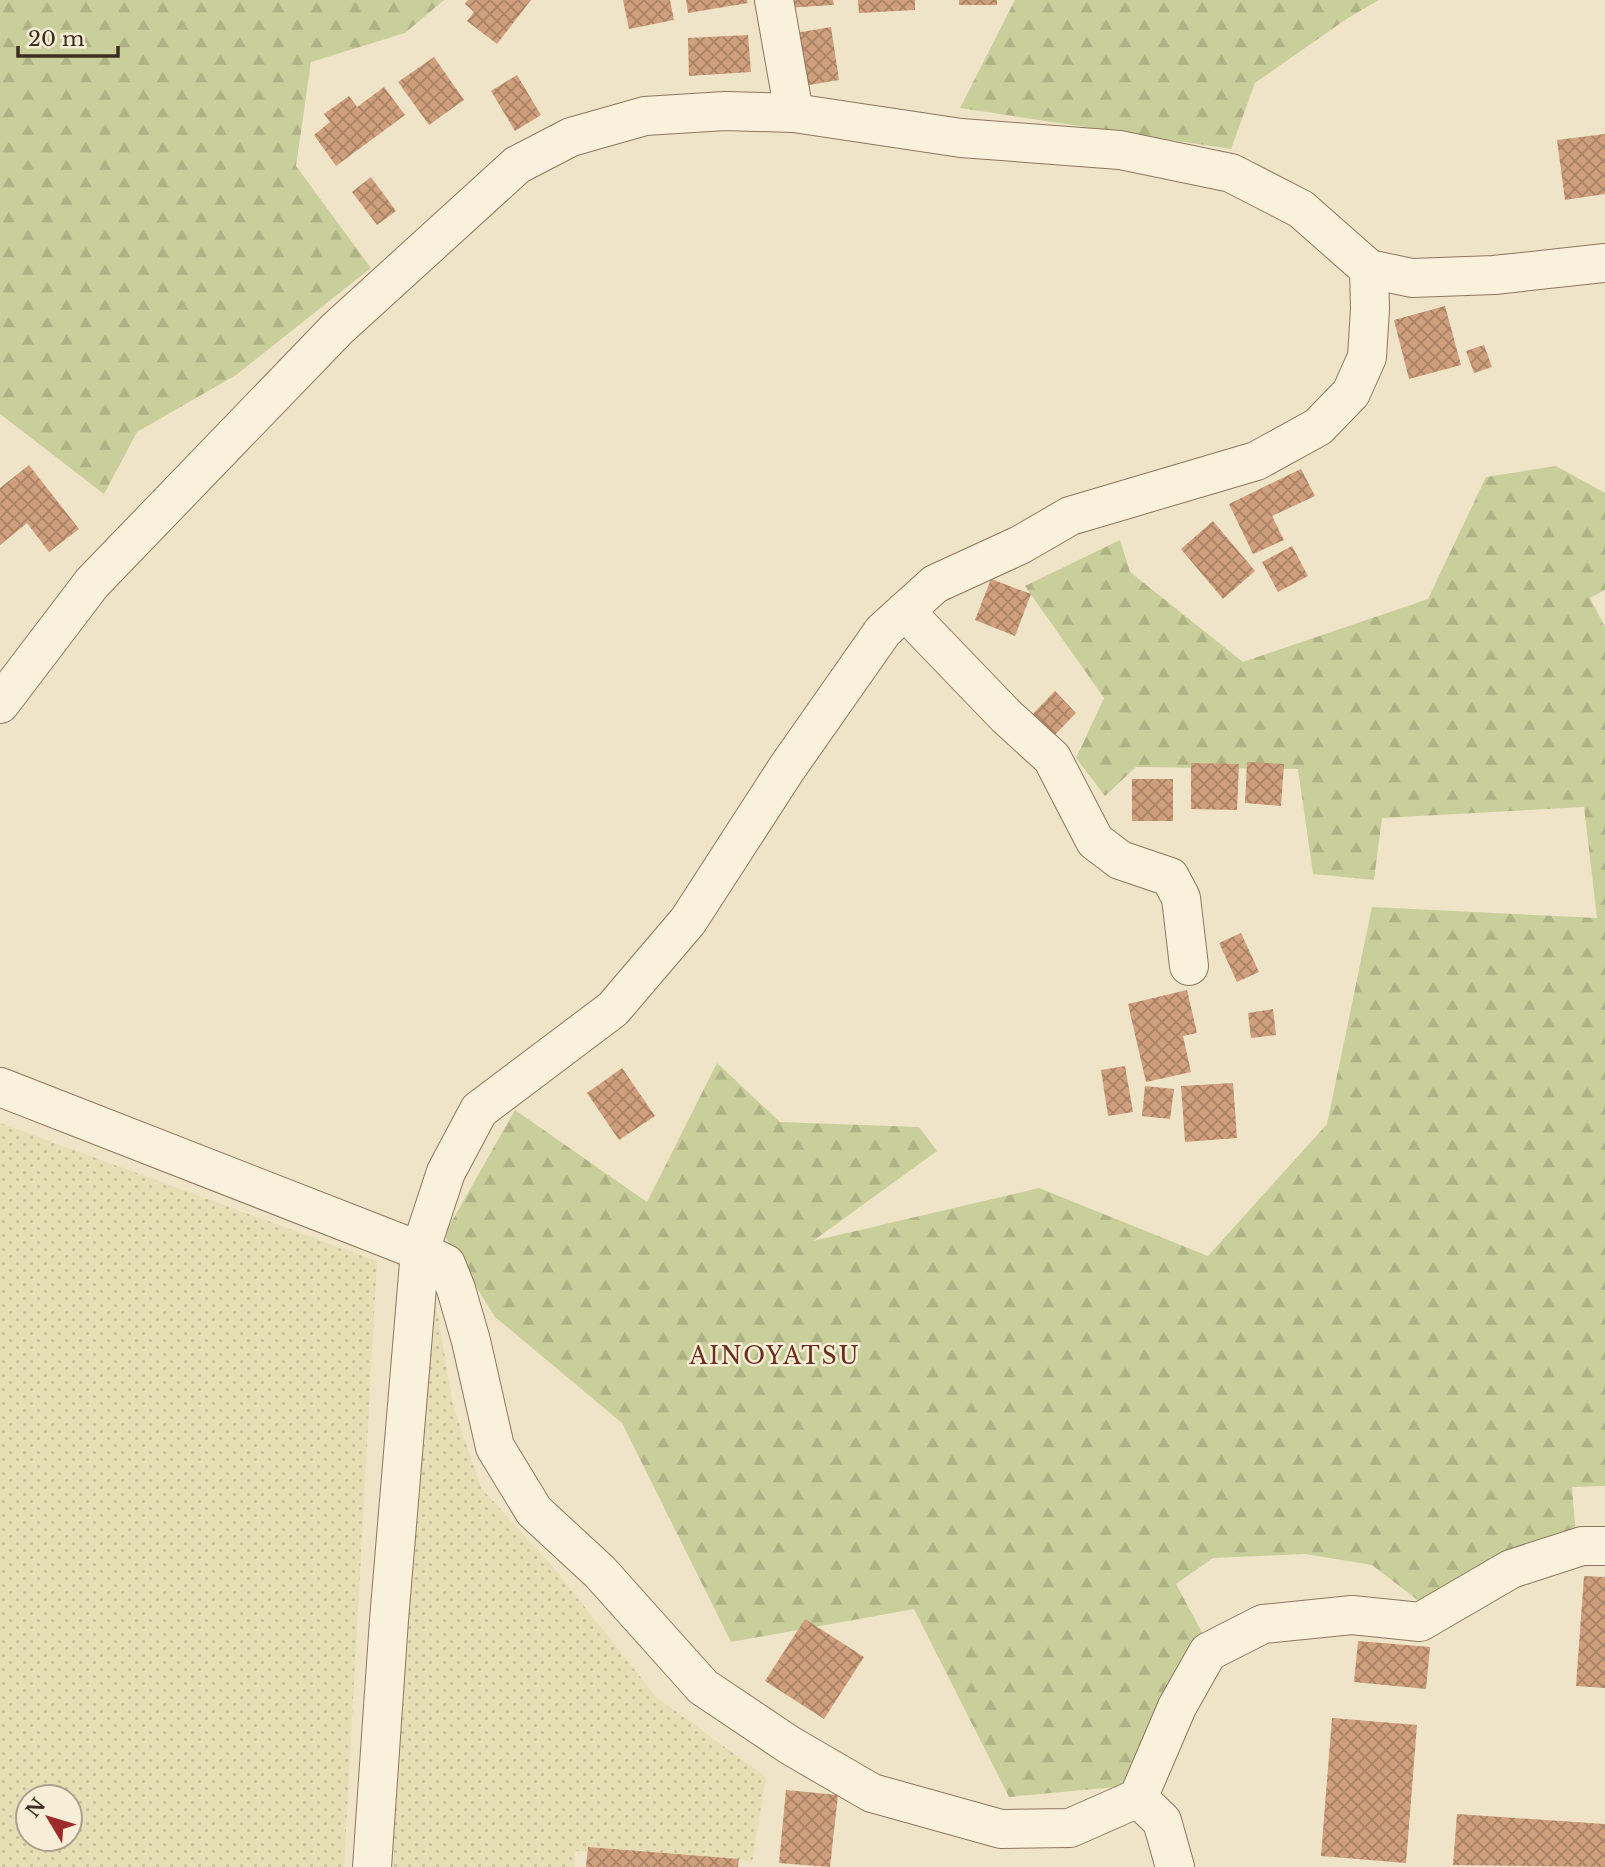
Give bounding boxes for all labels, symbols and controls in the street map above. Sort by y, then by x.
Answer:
scale bar [18,14,117,58]
text: 20 m [28,26,85,52]
district label: AINOYATSU [689,1342,860,1370]
north arrow [14,1783,84,1853]
text: N [21,1794,51,1822]

